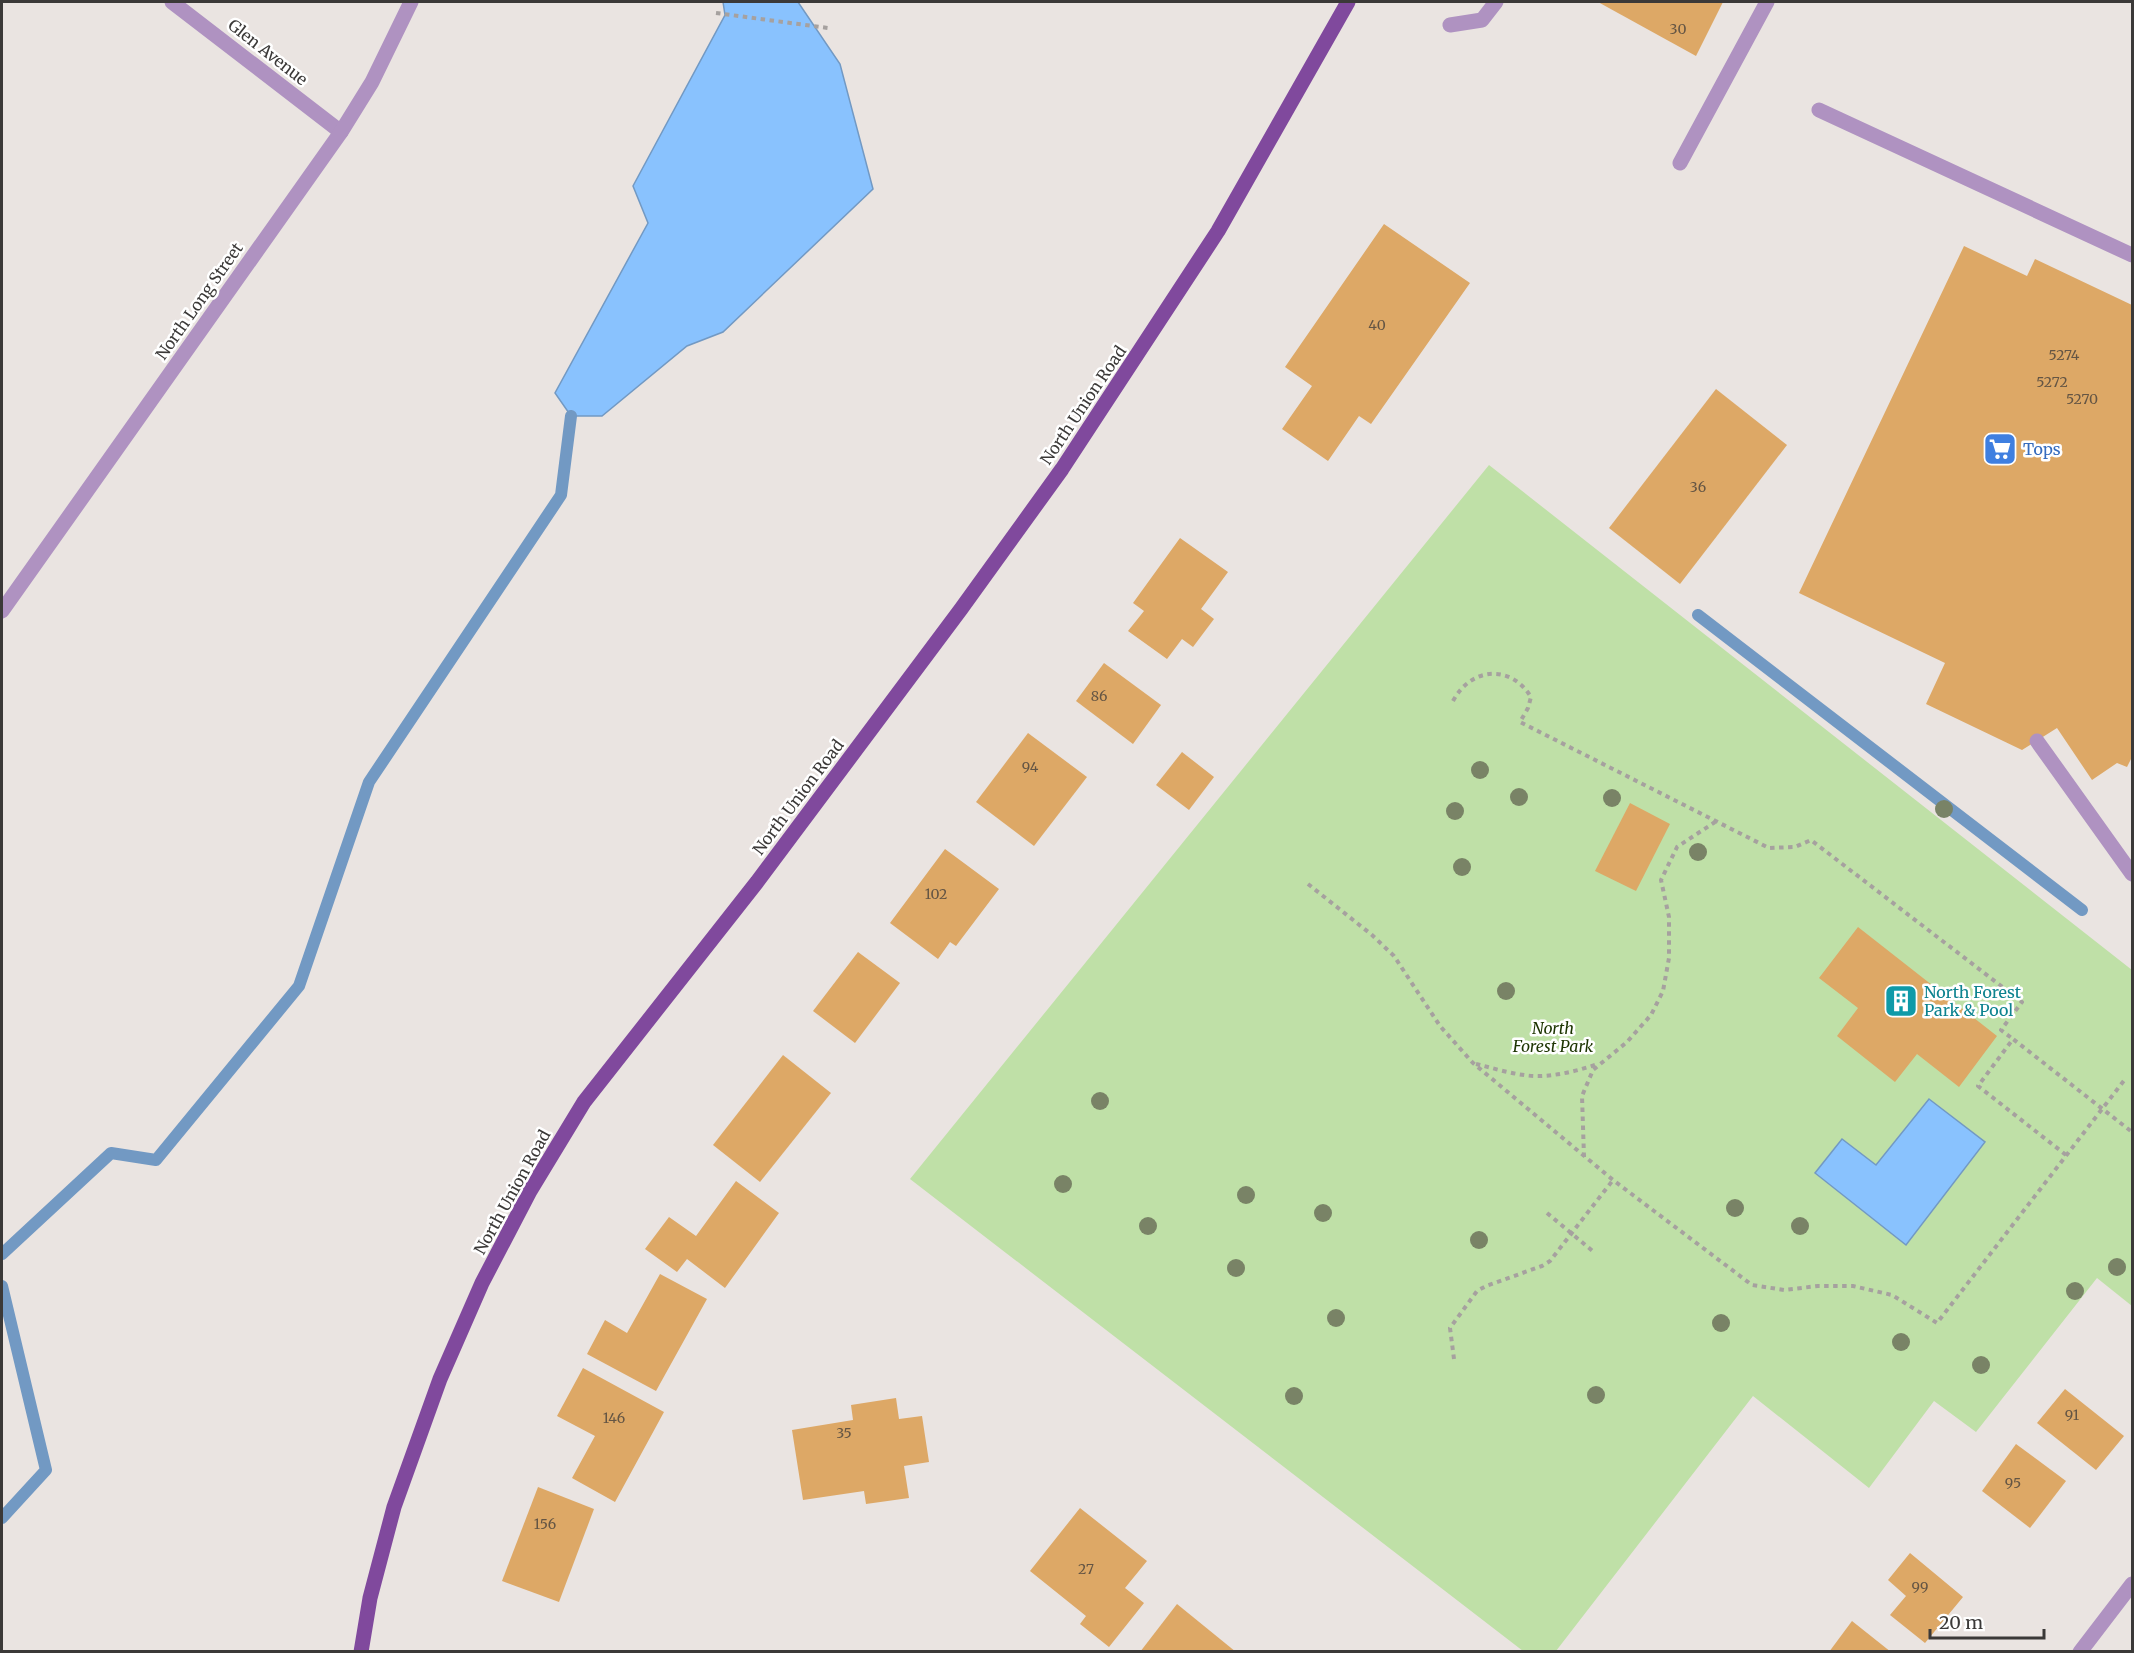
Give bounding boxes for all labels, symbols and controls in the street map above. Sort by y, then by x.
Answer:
street label: Glen Avenue [224,15,312,89]
house number: 30 [1670,20,1686,38]
street label: North Long Street [151,238,247,363]
house number: 40 [1368,316,1386,334]
street label: North Union Road [1036,341,1130,468]
house number: 5274 [2049,346,2080,364]
house number: 5272 [2036,373,2068,391]
house number: 5270 [2066,390,2098,408]
supermarket icon: Tops [1982,431,2018,467]
place label: Tops [2023,439,2061,459]
house number: 36 [1690,478,1706,496]
house number: 86 [1091,687,1107,705]
street label: North Union Road [748,735,848,859]
house number: 94 [1022,758,1039,776]
house number: 102 [925,885,947,903]
place label: North Forest Park & Pool [1924,982,2022,1020]
building icon: North Forest Park & Pool [1883,983,1919,1019]
park label: North Forest Park [1512,1018,1594,1056]
street label: North Union Road [470,1126,555,1258]
house number: 91 [2065,1406,2079,1424]
house number: 146 [603,1409,625,1427]
house number: 35 [836,1424,852,1442]
house number: 95 [2005,1474,2021,1492]
house number: 156 [534,1515,556,1533]
house number: 27 [1078,1560,1094,1578]
house number: 99 [1912,1578,1928,1596]
scale bar [1930,1602,2044,1640]
text: 20 m [1939,1611,1983,1634]

